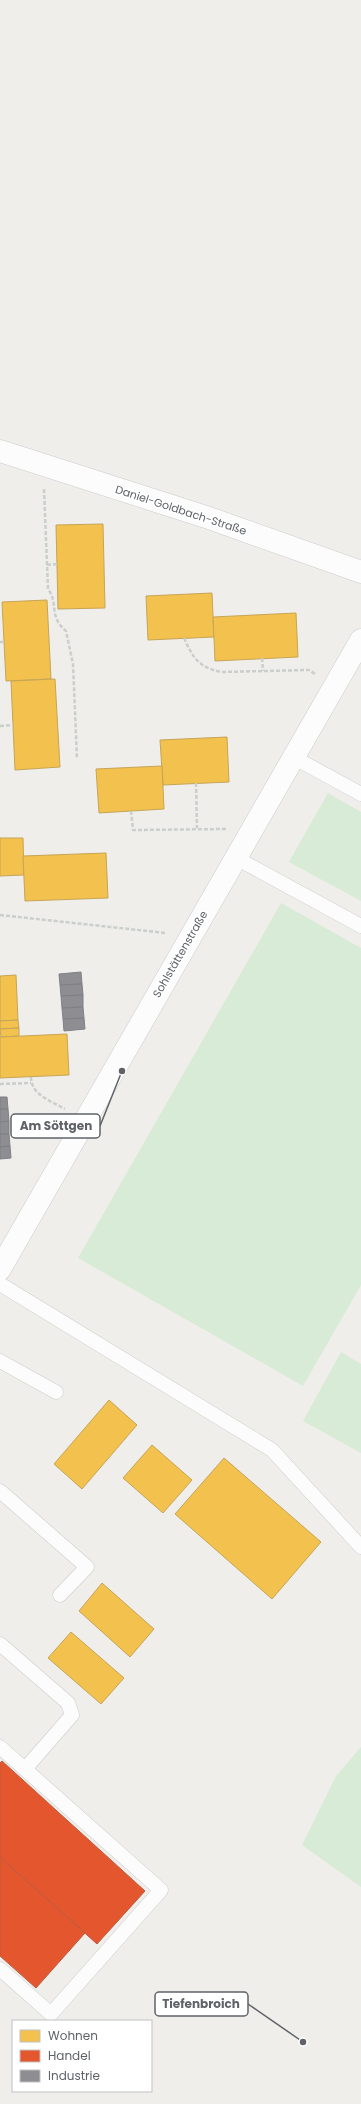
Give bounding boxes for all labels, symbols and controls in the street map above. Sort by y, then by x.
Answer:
street label: Daniel-Goldbach-Straße [113,481,249,539]
street label: Sohlstättenstraße [149,907,211,1000]
callout: Am Söttgen [11,1114,100,1138]
text: Am Söttgen [20,1117,92,1134]
callout: Tiefenbroich [155,1992,248,2016]
text: Tiefenbroich [162,1995,240,2012]
legend [12,2020,152,2092]
text: Wohnen [48,2027,98,2044]
text: Handel [48,2047,91,2064]
text: Industrie [48,2067,100,2084]

